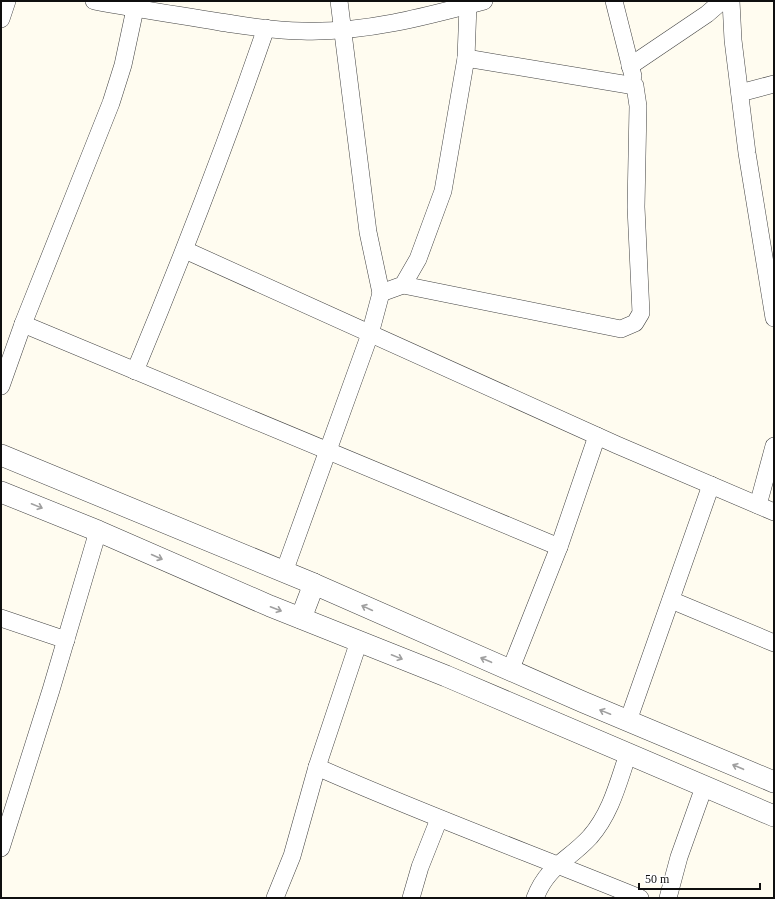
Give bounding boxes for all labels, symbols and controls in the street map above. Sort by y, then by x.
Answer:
one-way arrow [31,503,43,511]
one-way arrow [151,553,163,561]
one-way arrow [361,604,373,611]
one-way arrow [270,605,282,613]
one-way arrow [391,653,403,661]
one-way arrow [480,656,492,664]
one-way arrow [599,707,611,715]
one-way arrow [733,762,745,770]
scale bar [639,865,760,891]
text: 50 m [645,872,670,886]

